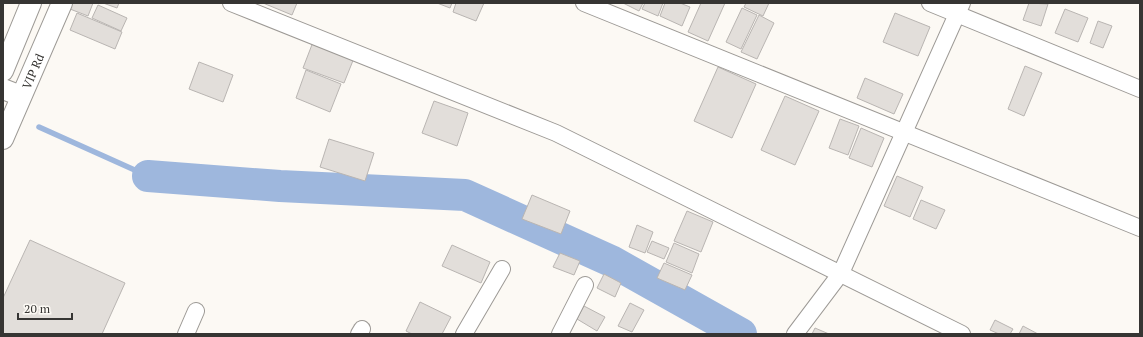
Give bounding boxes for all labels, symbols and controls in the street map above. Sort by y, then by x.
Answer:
street label: VIP Rd [18,51,47,91]
scale bar [18,295,72,321]
text: 20 m [24,301,51,316]

